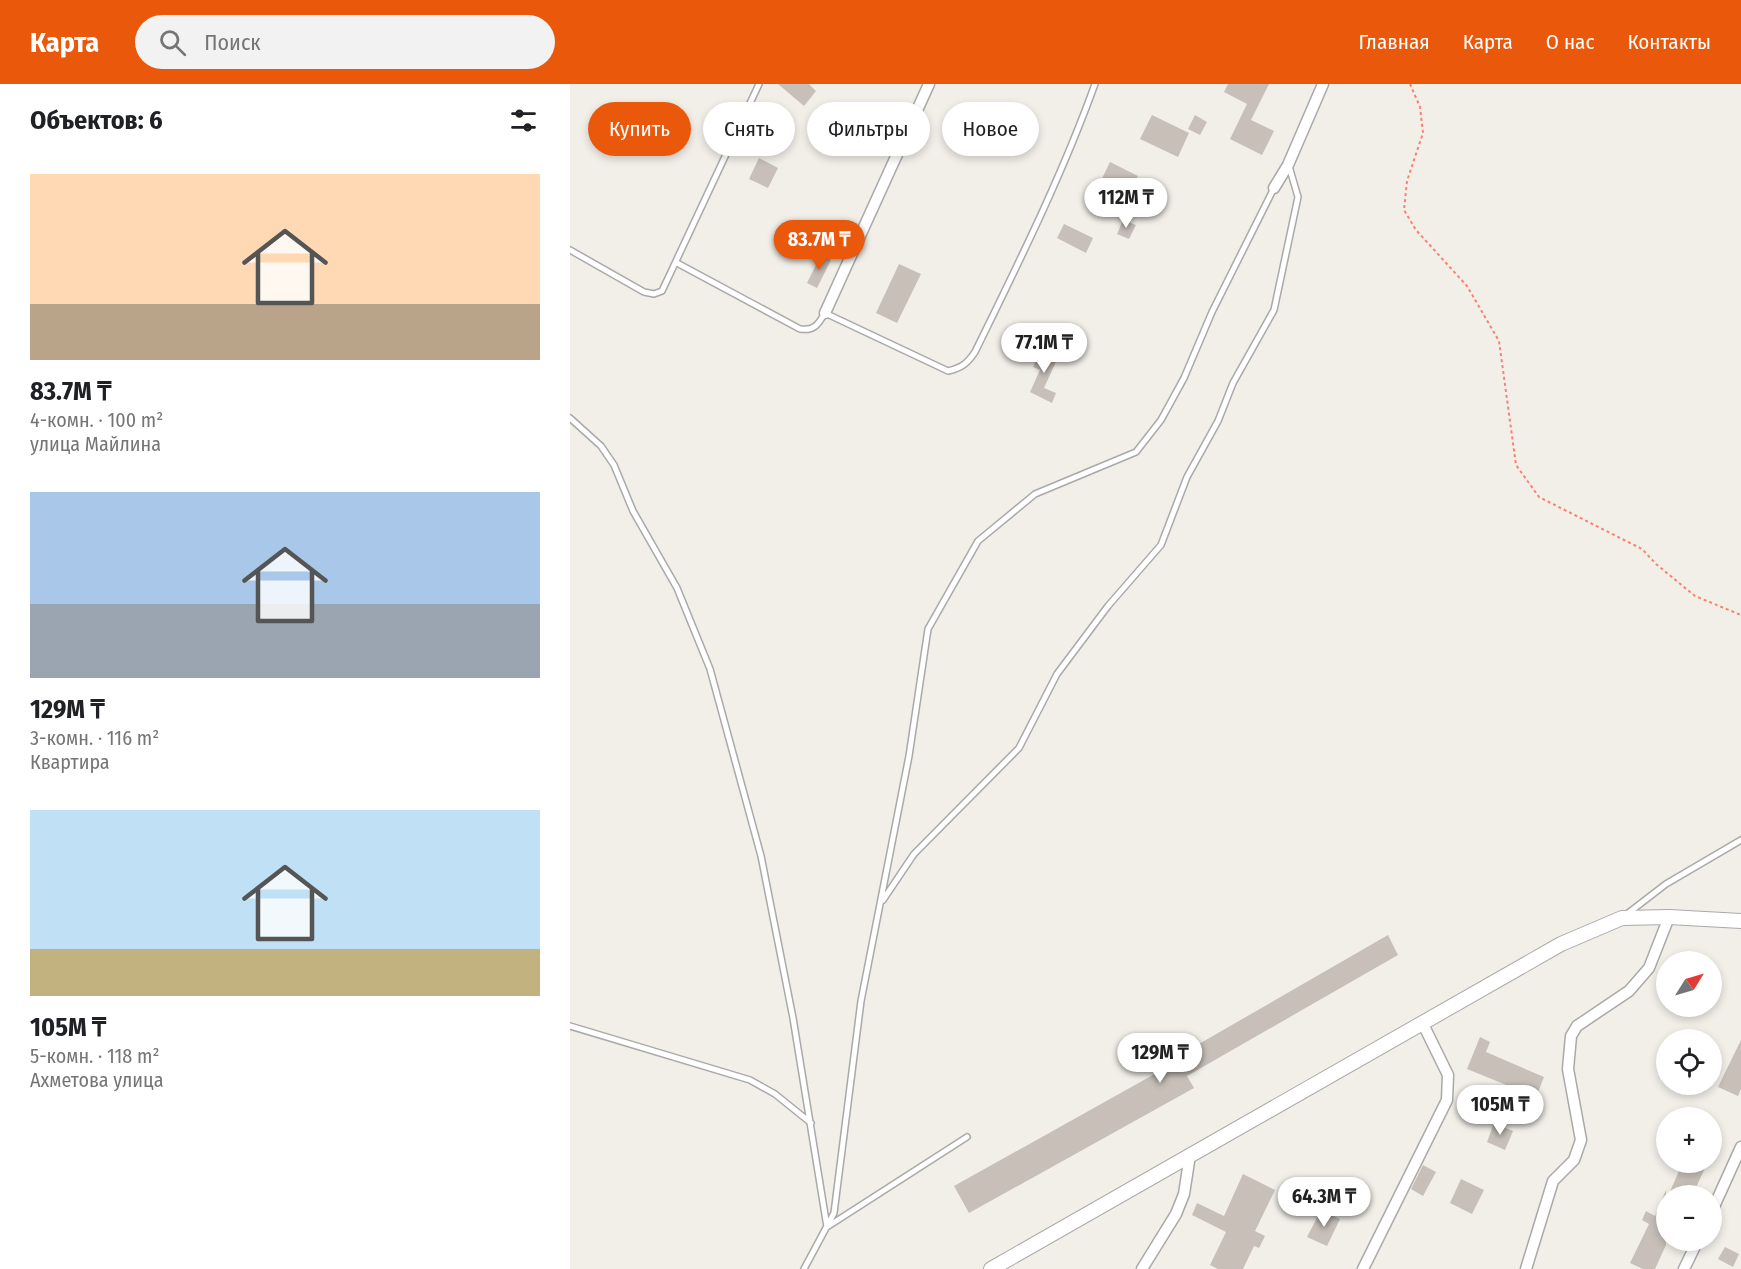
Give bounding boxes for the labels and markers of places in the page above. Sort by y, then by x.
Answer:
pin: 112M ₸ [1077,178,1175,229]
pin: 83.7M ₸ [764,220,874,271]
pin: 77.1M ₸ [989,323,1099,374]
pin: 129M ₸ [1111,1033,1209,1084]
pin: 105M ₸ [1451,1085,1549,1136]
pin: 64.3M ₸ [1269,1177,1379,1228]

